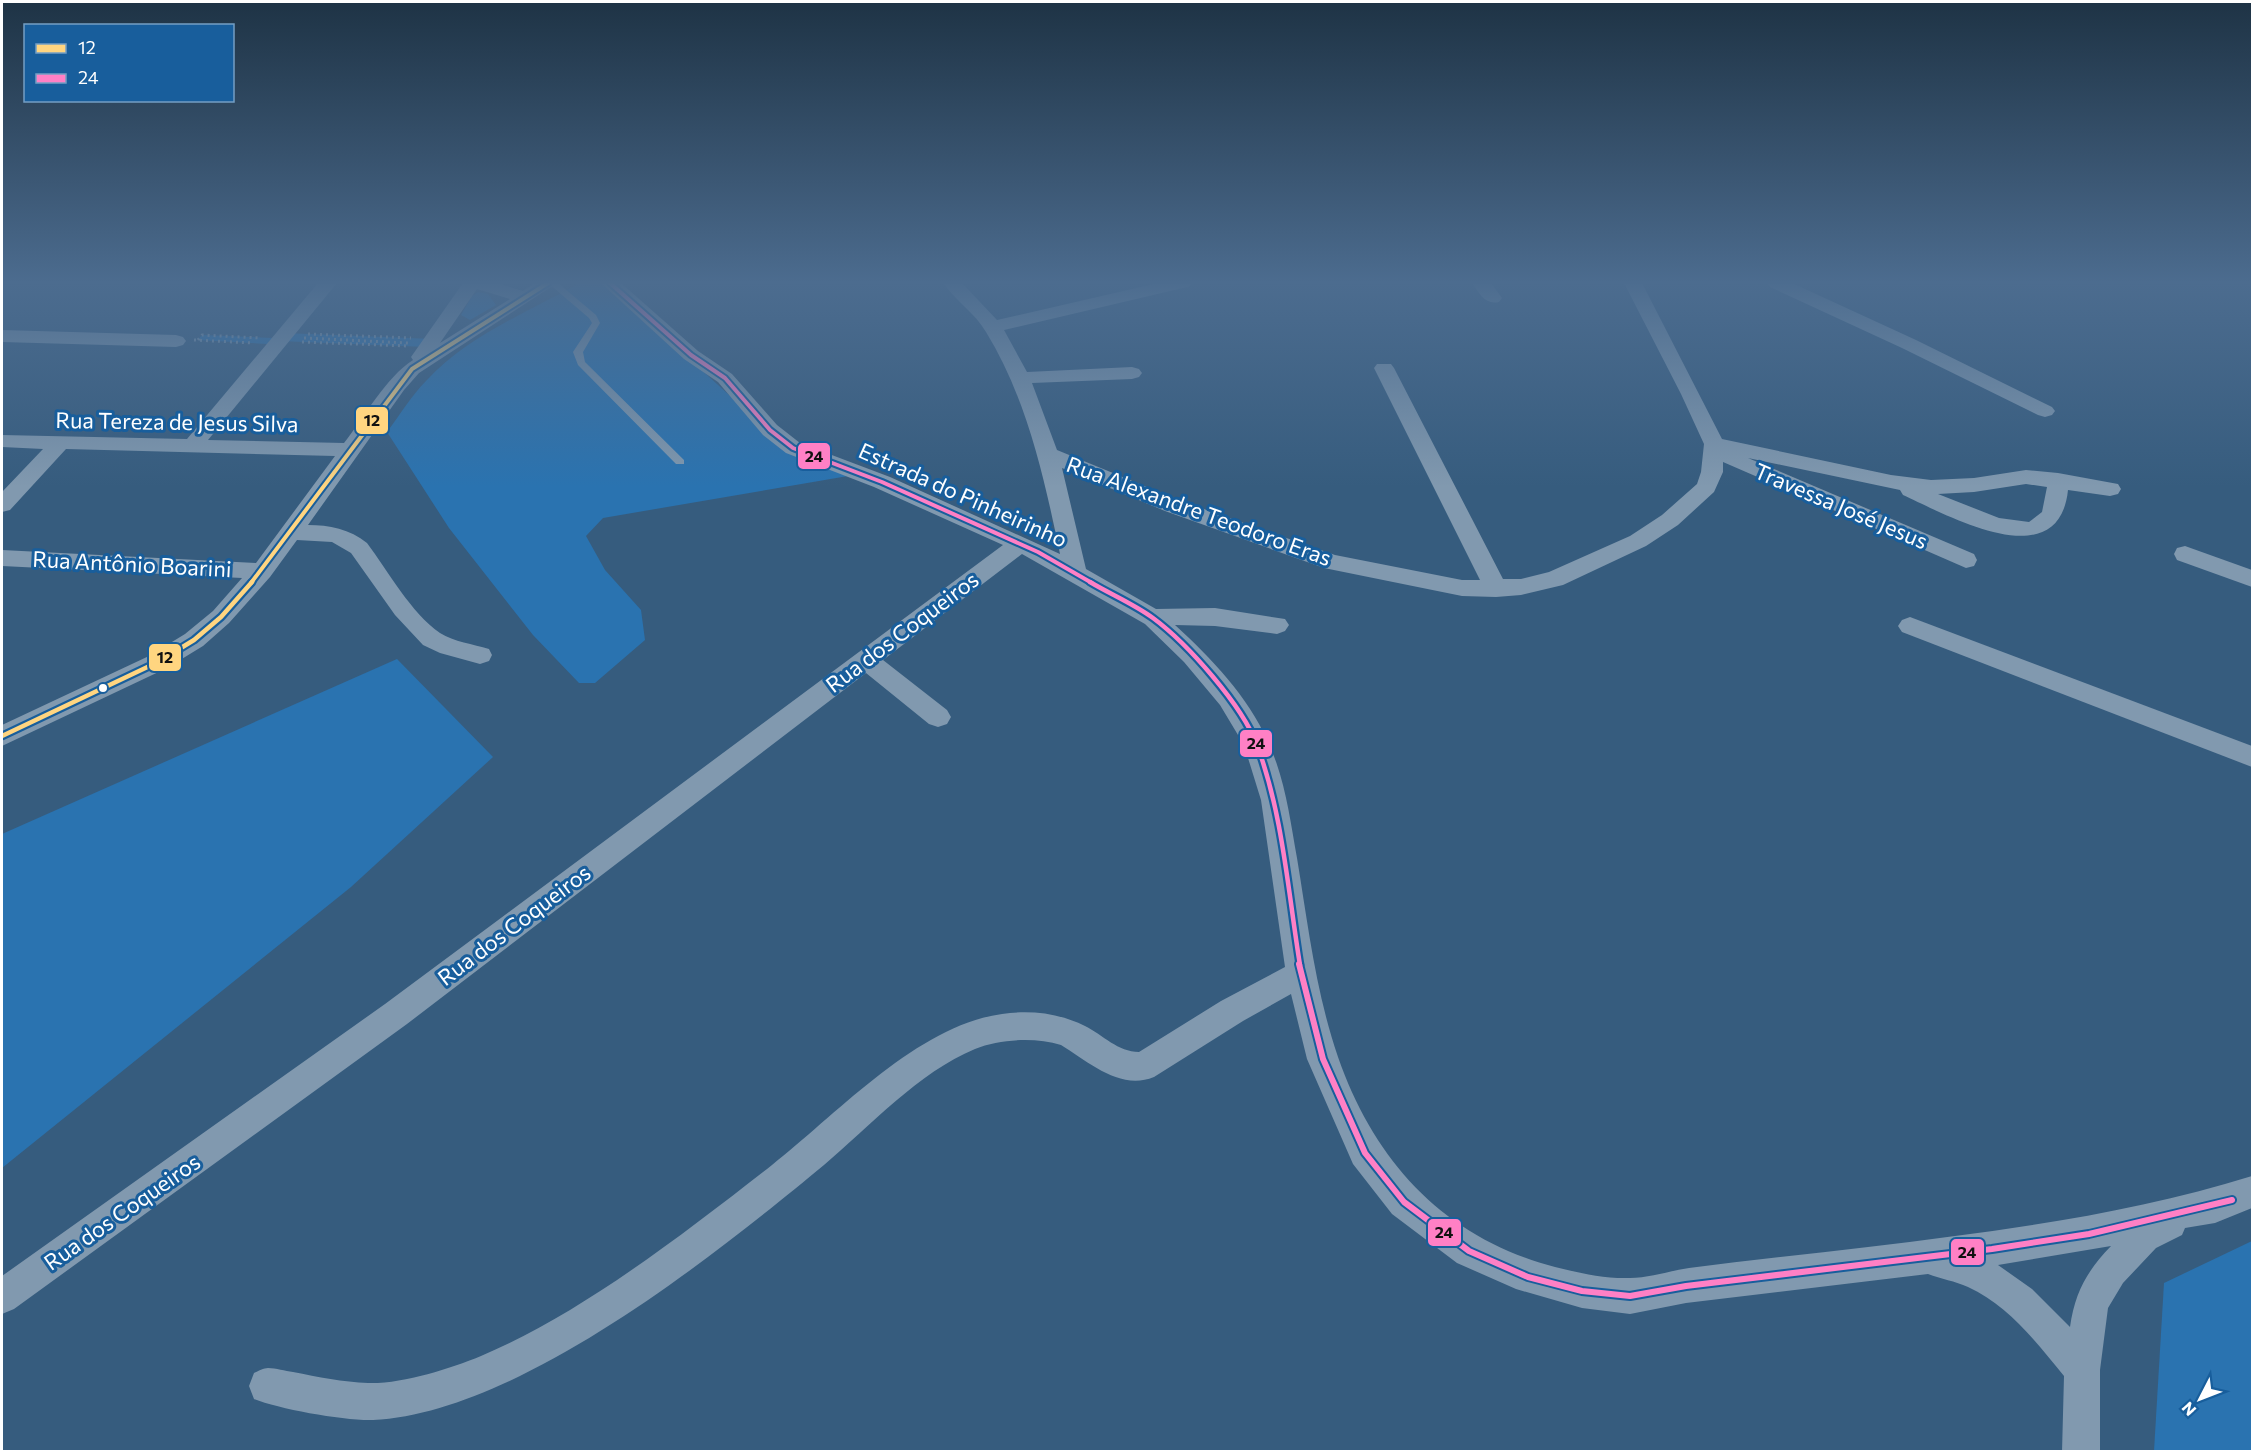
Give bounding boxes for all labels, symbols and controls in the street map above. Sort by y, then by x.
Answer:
legend [24,24,234,102]
text: 12 [78,36,96,58]
text: 24 [78,66,99,88]
street label: Rua Tereza de Jesus Silva [55,406,299,437]
line badge: 12 [355,406,389,435]
text: 12 [364,410,380,429]
street label: Estrada do Pinheirinho [855,436,1072,553]
line badge: 24 [797,442,831,470]
text: 24 [805,446,824,465]
street label: Rua Alexandre Teodoro Eras [1063,450,1335,571]
street label: Travessa José Jesus [1750,457,1932,554]
street label: Rua Antônio Boarini [32,545,232,582]
street label: Rua dos Coqueiros [820,565,983,698]
line badge: 12 [148,643,182,672]
text: 12 [157,647,173,666]
unlabelled marker [97,682,109,694]
line badge: 24 [1239,729,1273,758]
text: 24 [1247,733,1266,752]
street label: Rua dos Coqueiros [432,858,595,991]
street label: Rua dos Coqueiros [38,1148,205,1276]
line badge: 24 [1427,1218,1462,1247]
text: 24 [1435,1222,1454,1241]
line badge: 24 [1950,1238,1985,1266]
text: 24 [1958,1242,1977,1261]
north arrow [2170,1369,2230,1429]
text: N [2177,1399,2200,1420]

